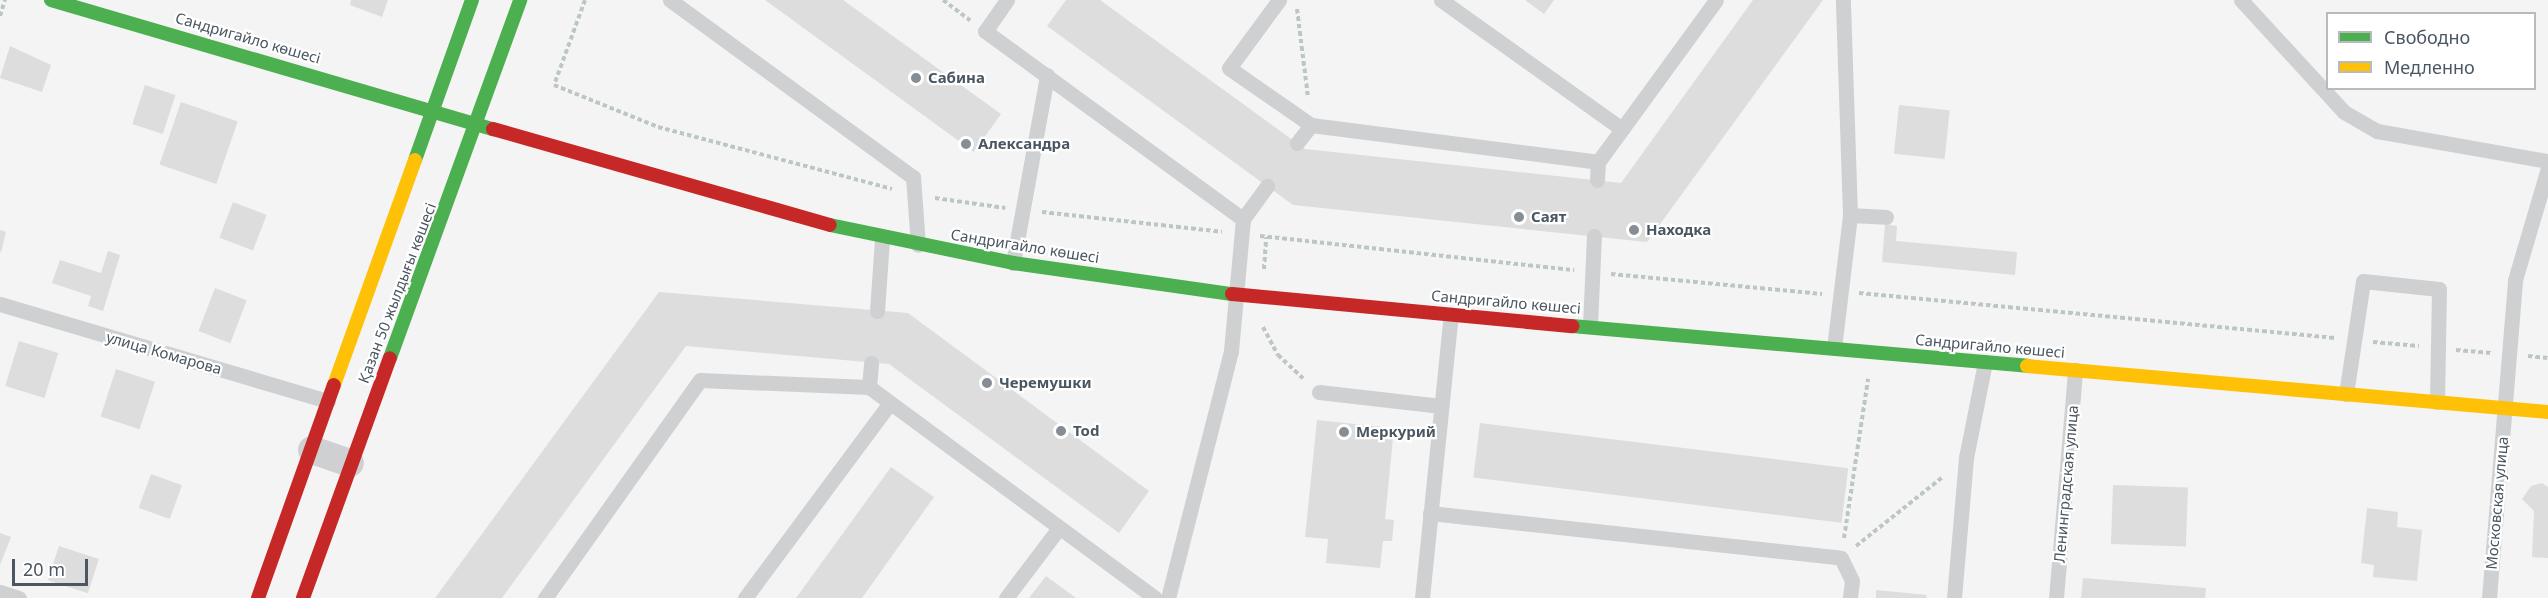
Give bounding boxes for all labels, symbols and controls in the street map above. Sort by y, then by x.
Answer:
street label: Сандригайло көшесі [173,9,323,67]
legend [2326,12,2536,90]
text: Свободно [2384,25,2470,49]
text: Медленно [2384,55,2475,79]
place label: Сабина [928,69,985,87]
marker: Сабина [909,71,923,85]
place label: Александра [978,135,1070,153]
marker: Александра [959,137,973,151]
street label: Қазан 50 жылдығы көшесі [354,200,440,386]
place label: Саят [1531,208,1566,226]
marker: Саят [1512,210,1526,224]
place label: Находка [1646,221,1711,239]
marker: Находка [1627,223,1641,237]
street label: Сандригайло көшесі [949,225,1101,267]
street label: Сандригайло көшесі [1430,286,1582,318]
street label: улица Комарова [104,328,224,378]
street label: Сандригайло көшесі [1914,330,2066,362]
place label: Черемушки [999,374,1092,392]
marker: Черемушки [980,376,994,390]
street label: Ленинградская улица [2050,404,2082,564]
place label: Tod [1073,422,1099,440]
place label: Меркурий [1356,423,1436,441]
marker: Tod [1054,424,1068,438]
marker: Меркурий [1337,425,1351,439]
street label: Московская улица [2482,436,2512,570]
scale bar [15,547,92,585]
text: 20 m [23,557,65,581]

